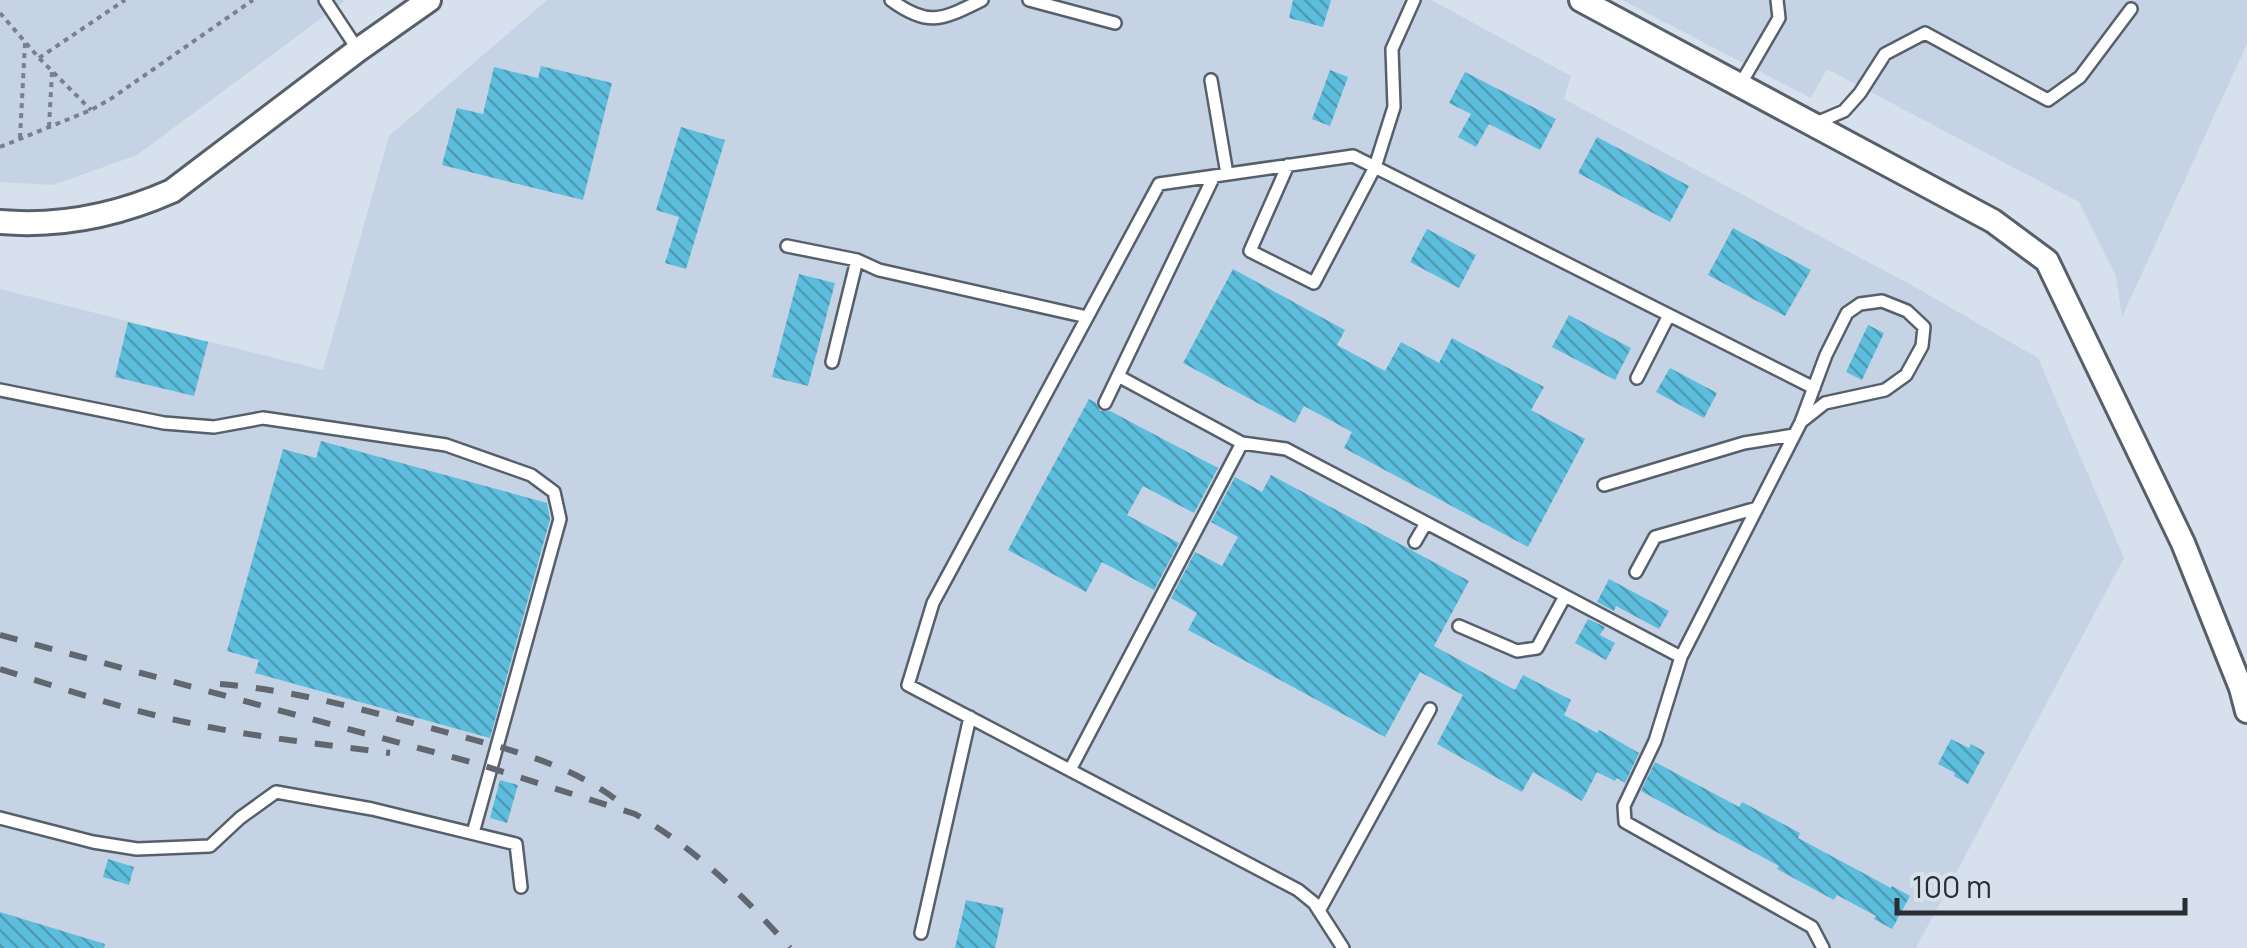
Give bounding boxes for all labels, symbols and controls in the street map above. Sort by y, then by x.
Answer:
scale bar [1897,853,2184,915]
text: 100 m [1912,866,1992,907]

